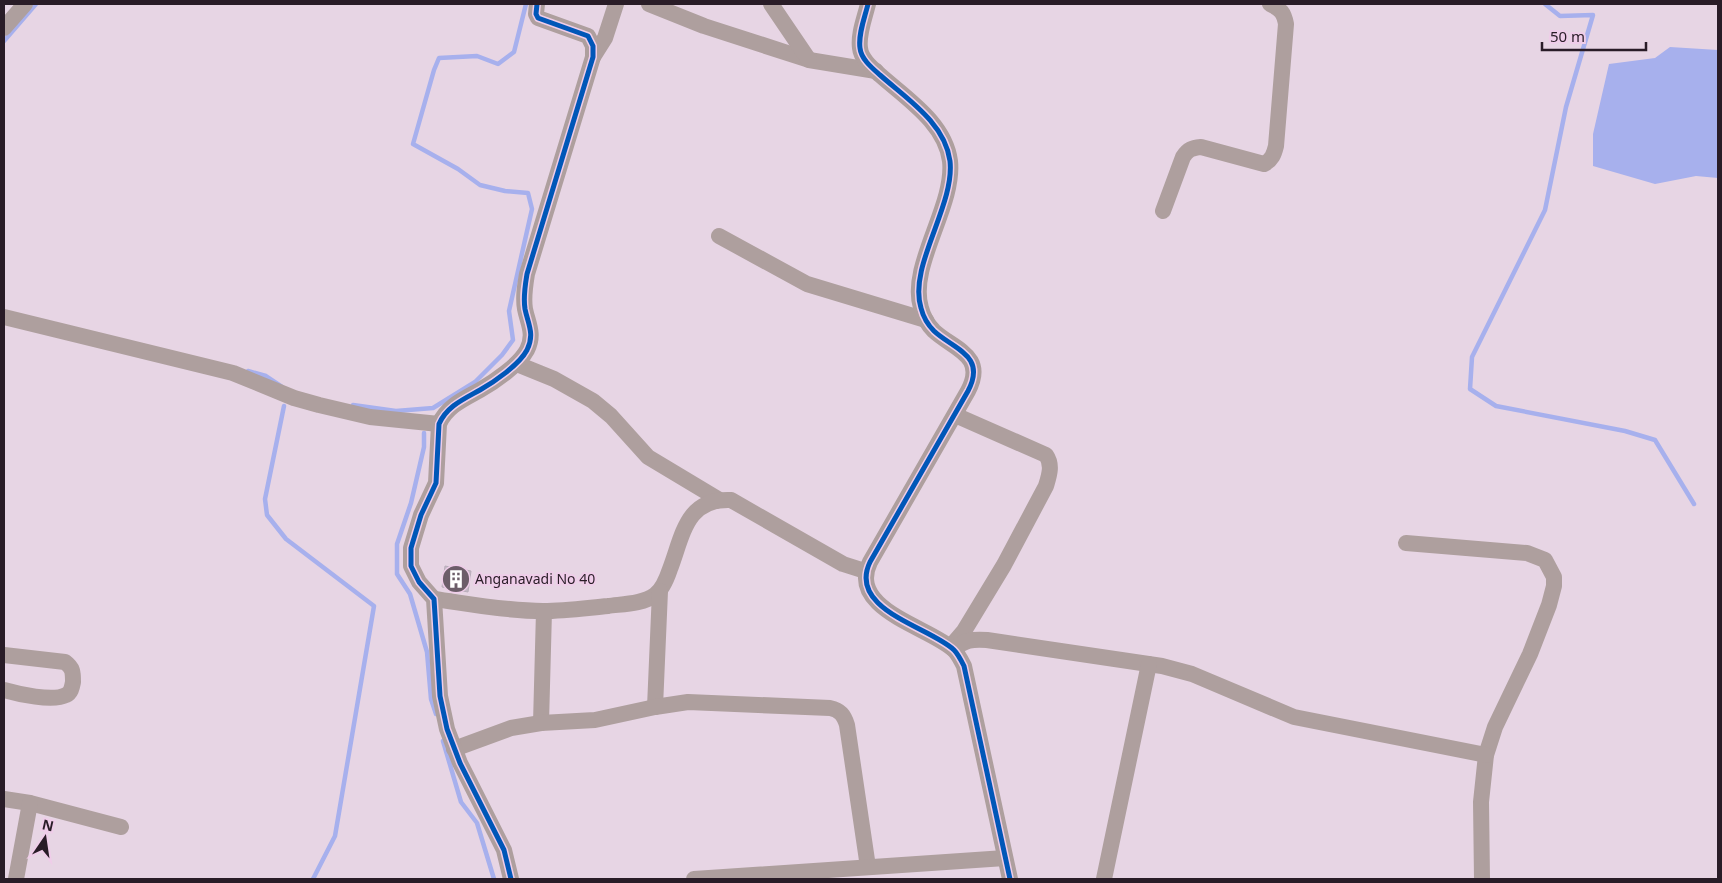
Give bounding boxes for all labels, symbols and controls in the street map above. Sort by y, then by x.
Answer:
scale bar [1542,20,1646,52]
text: 50 m [1550,26,1585,46]
building icon: Anganavadi No 40 [441,564,471,594]
place label: Anganavadi No 40 [475,569,595,588]
north arrow [20,813,70,863]
text: N [40,814,56,835]

